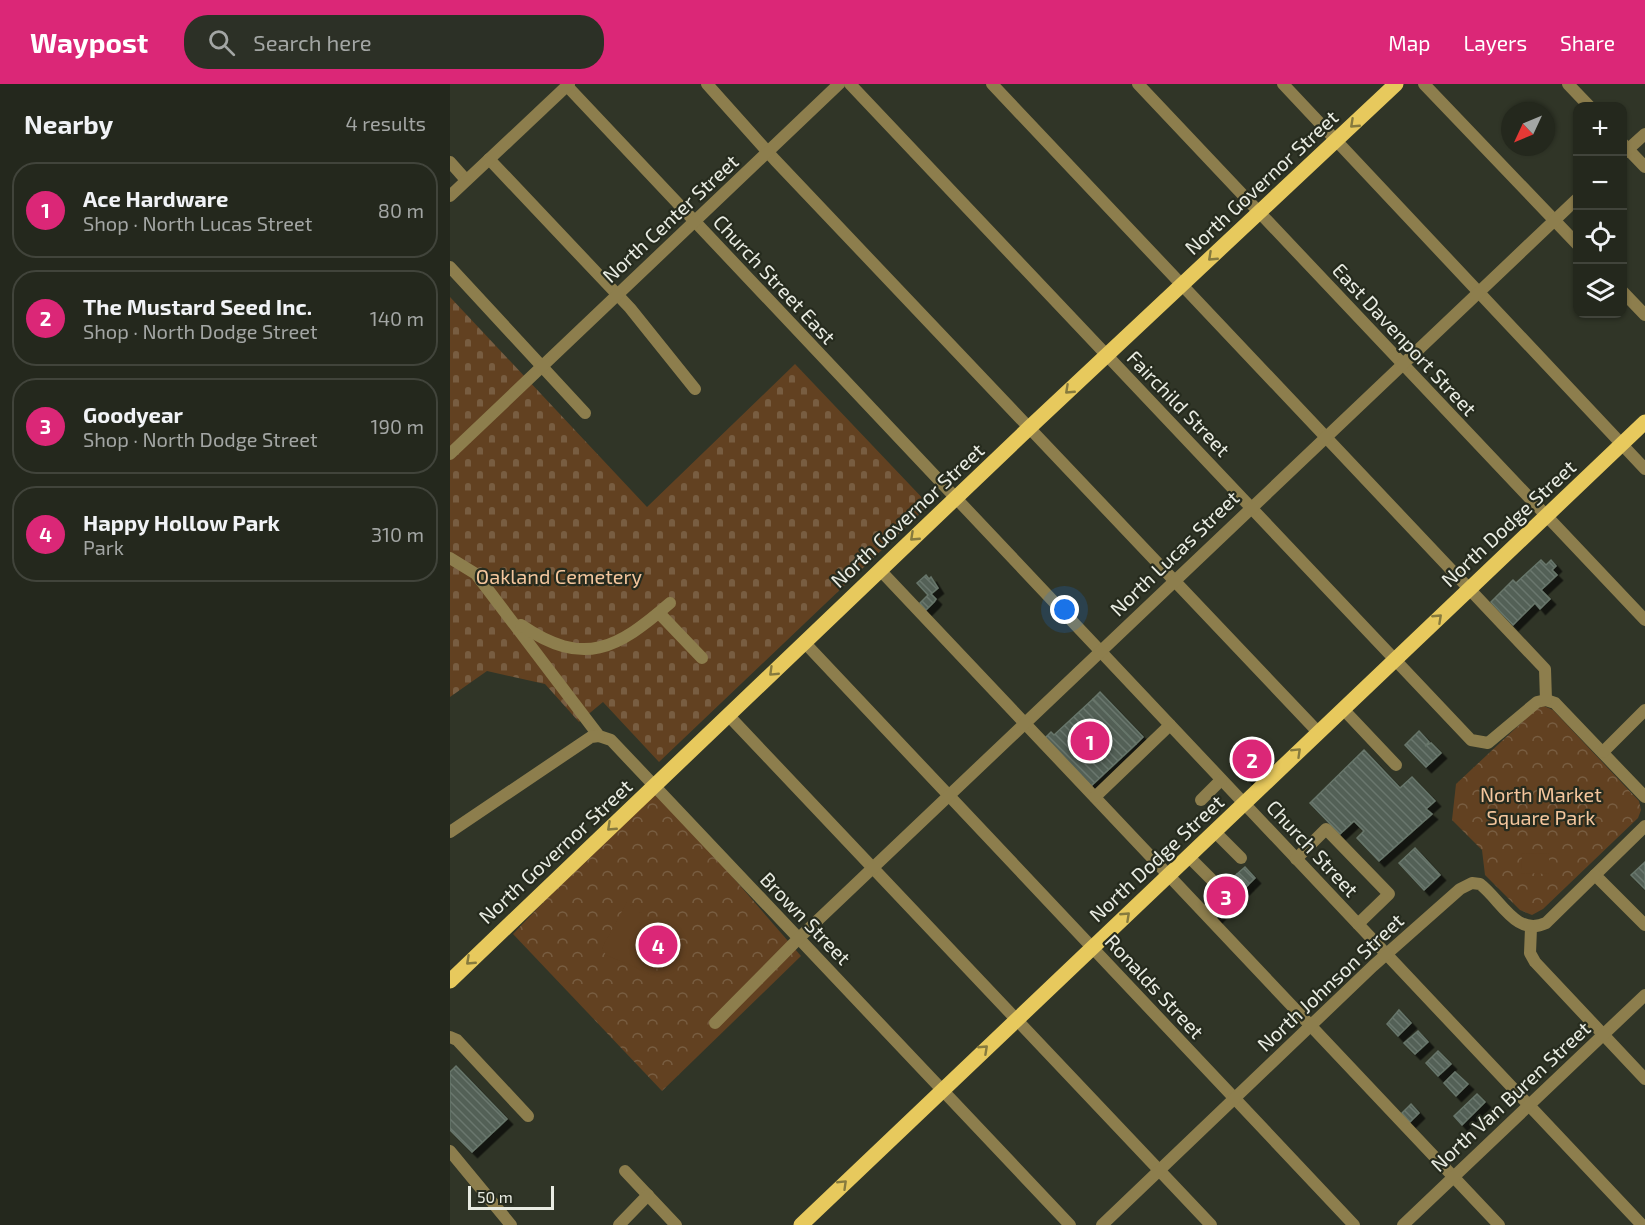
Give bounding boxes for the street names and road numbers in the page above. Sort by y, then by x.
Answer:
street label: North Governor Street [1179,104,1343,259]
street label: North Center Street [597,149,743,287]
street label: Church Street East [709,209,841,349]
street label: East Davenport Street [1328,258,1482,421]
street label: Fairchild Street [1122,345,1236,461]
street label: North Governor Street [825,437,989,592]
street label: North Dodge Street [1436,454,1581,591]
street label: North Lucas Street [1105,485,1244,621]
street label: North Governor Street [473,773,637,928]
street label: North Dodge Street [1084,789,1229,926]
street label: Church Street [1262,795,1364,902]
street label: Brown Street [756,867,856,970]
street label: North Johnson Street [1252,908,1408,1056]
street label: Ronalds Street [1101,929,1210,1043]
street label: North Van Buren Street [1425,1016,1595,1176]

